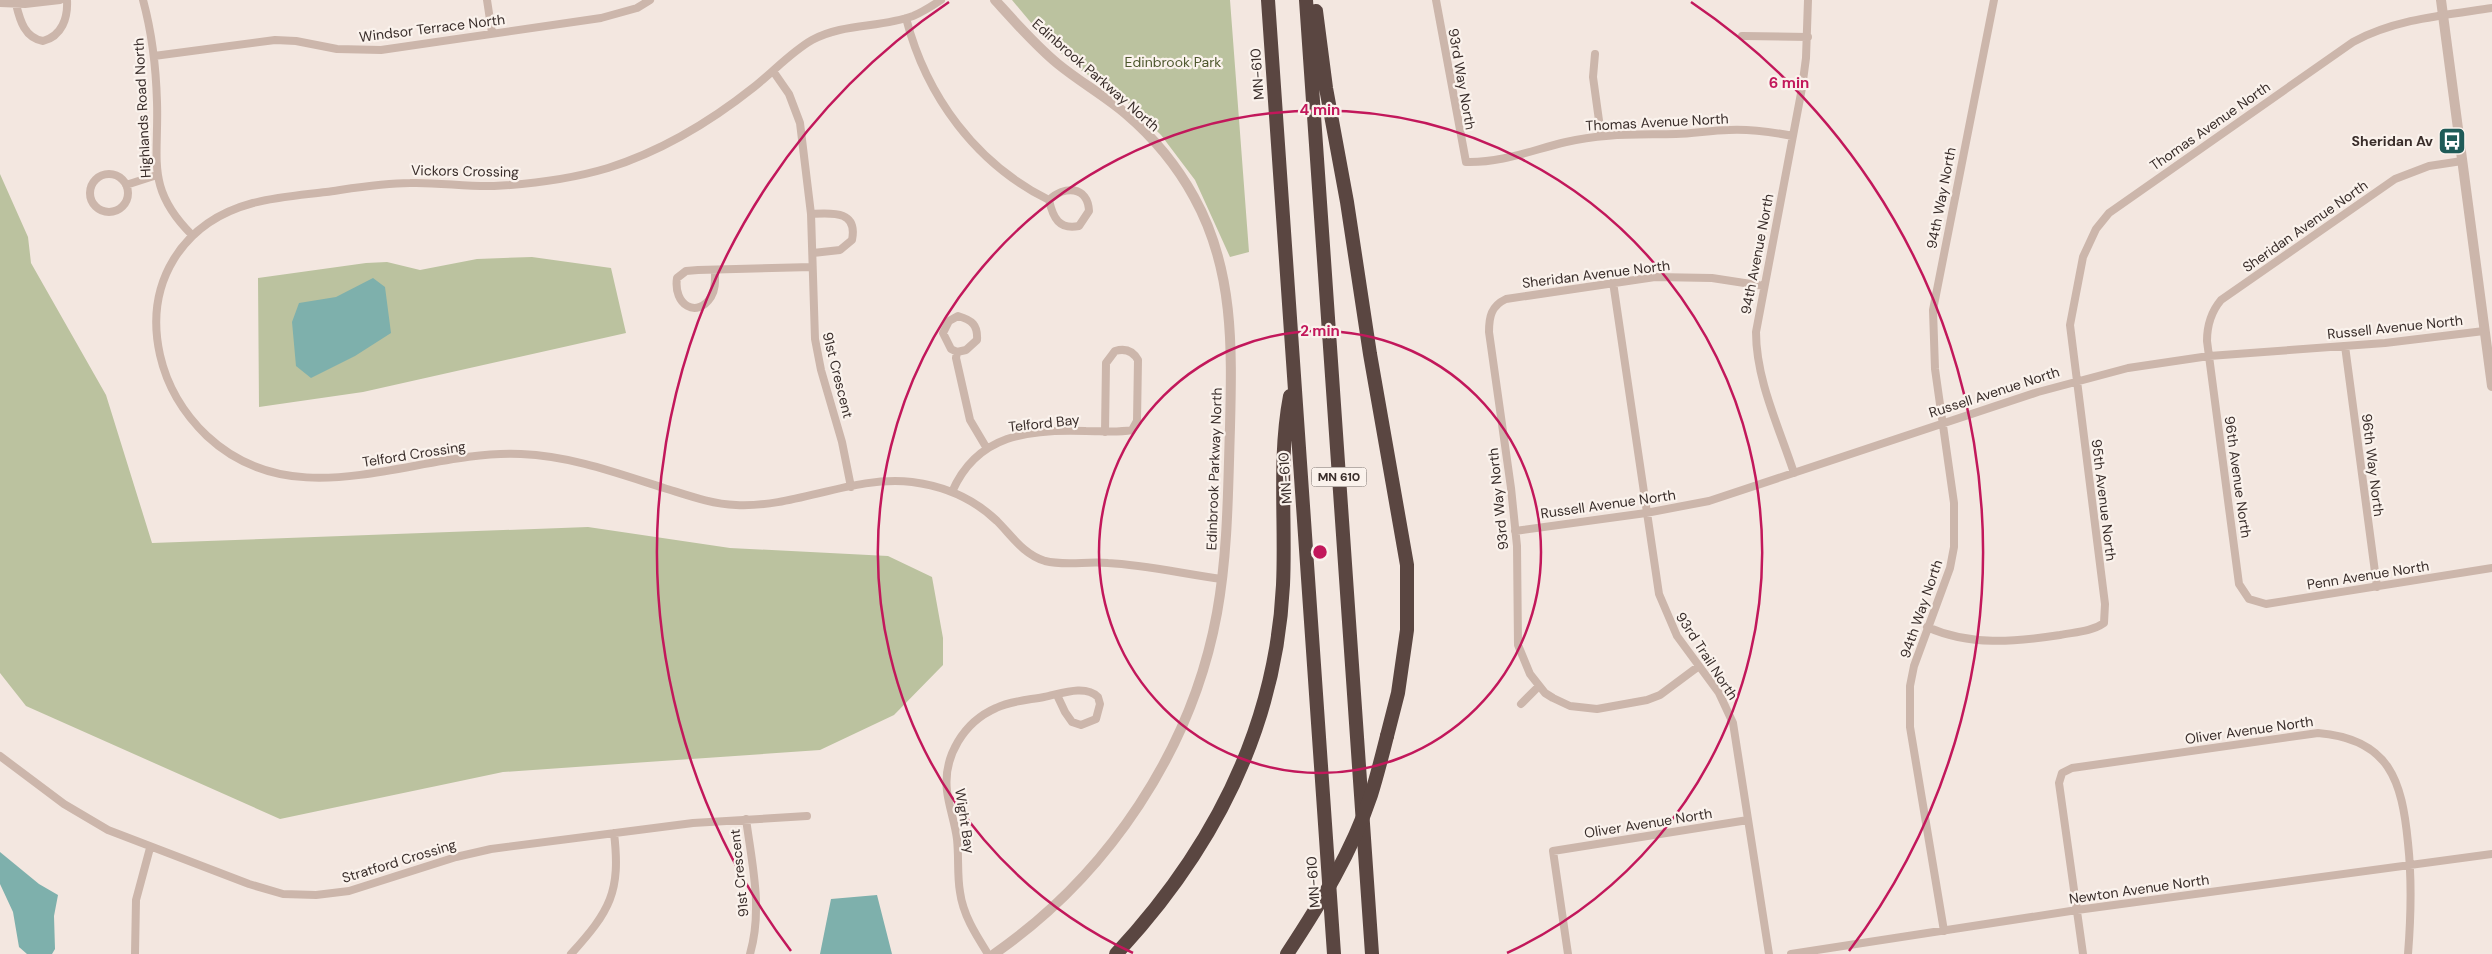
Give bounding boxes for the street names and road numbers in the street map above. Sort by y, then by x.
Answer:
street label: Windsor Terrace North [358,10,506,46]
street label: Edinbrook Parkway North [1029,15,1163,135]
street label: 93rd Way North [1444,27,1480,131]
street label: Highlands Road North [129,38,155,178]
street label: MN-610 [1246,48,1268,100]
street label: Thomas Avenue North [2146,78,2274,174]
street label: Thomas Avenue North [1585,109,1729,135]
street label: 94th Way North [1922,146,1960,250]
street label: Vickors Crossing [411,161,519,181]
street label: Sheridan Avenue North [2239,176,2371,276]
street label: 94th Avenue North [1736,192,1778,316]
street label: Sheridan Avenue North [1521,256,1671,292]
street label: Russell Avenue North [2326,311,2464,343]
street label: 91st Crescent [819,330,857,420]
street label: Russell Avenue North [1926,362,2062,422]
street label: Edinbrook Parkway North [1202,387,1226,551]
street label: Telford Bay [1008,410,1081,436]
street label: 96th Way North [2358,413,2388,517]
street label: 96th Avenue North [2221,415,2255,539]
street label: Telford Crossing [361,437,467,471]
street label: 95th Avenue North [2088,438,2120,562]
street label: 93rd Way North [1484,447,1512,551]
street label: MN-610 [1274,452,1296,504]
road number: MN 610 [1312,468,1366,487]
street label: Russell Avenue North [1539,486,1677,522]
street label: Penn Avenue North [2306,556,2430,594]
street label: 94th Way North [1896,557,1946,661]
street label: 93rd Trail North [1672,609,1742,703]
street label: Oliver Avenue North [2184,712,2314,748]
street label: Wight Bay [951,787,979,855]
street label: Oliver Avenue North [1583,804,1713,842]
street label: 91st Crescent [725,828,753,918]
street label: Stratford Crossing [340,835,458,887]
street label: MN-610 [1302,856,1324,908]
street label: Newton Avenue North [2068,870,2210,908]

